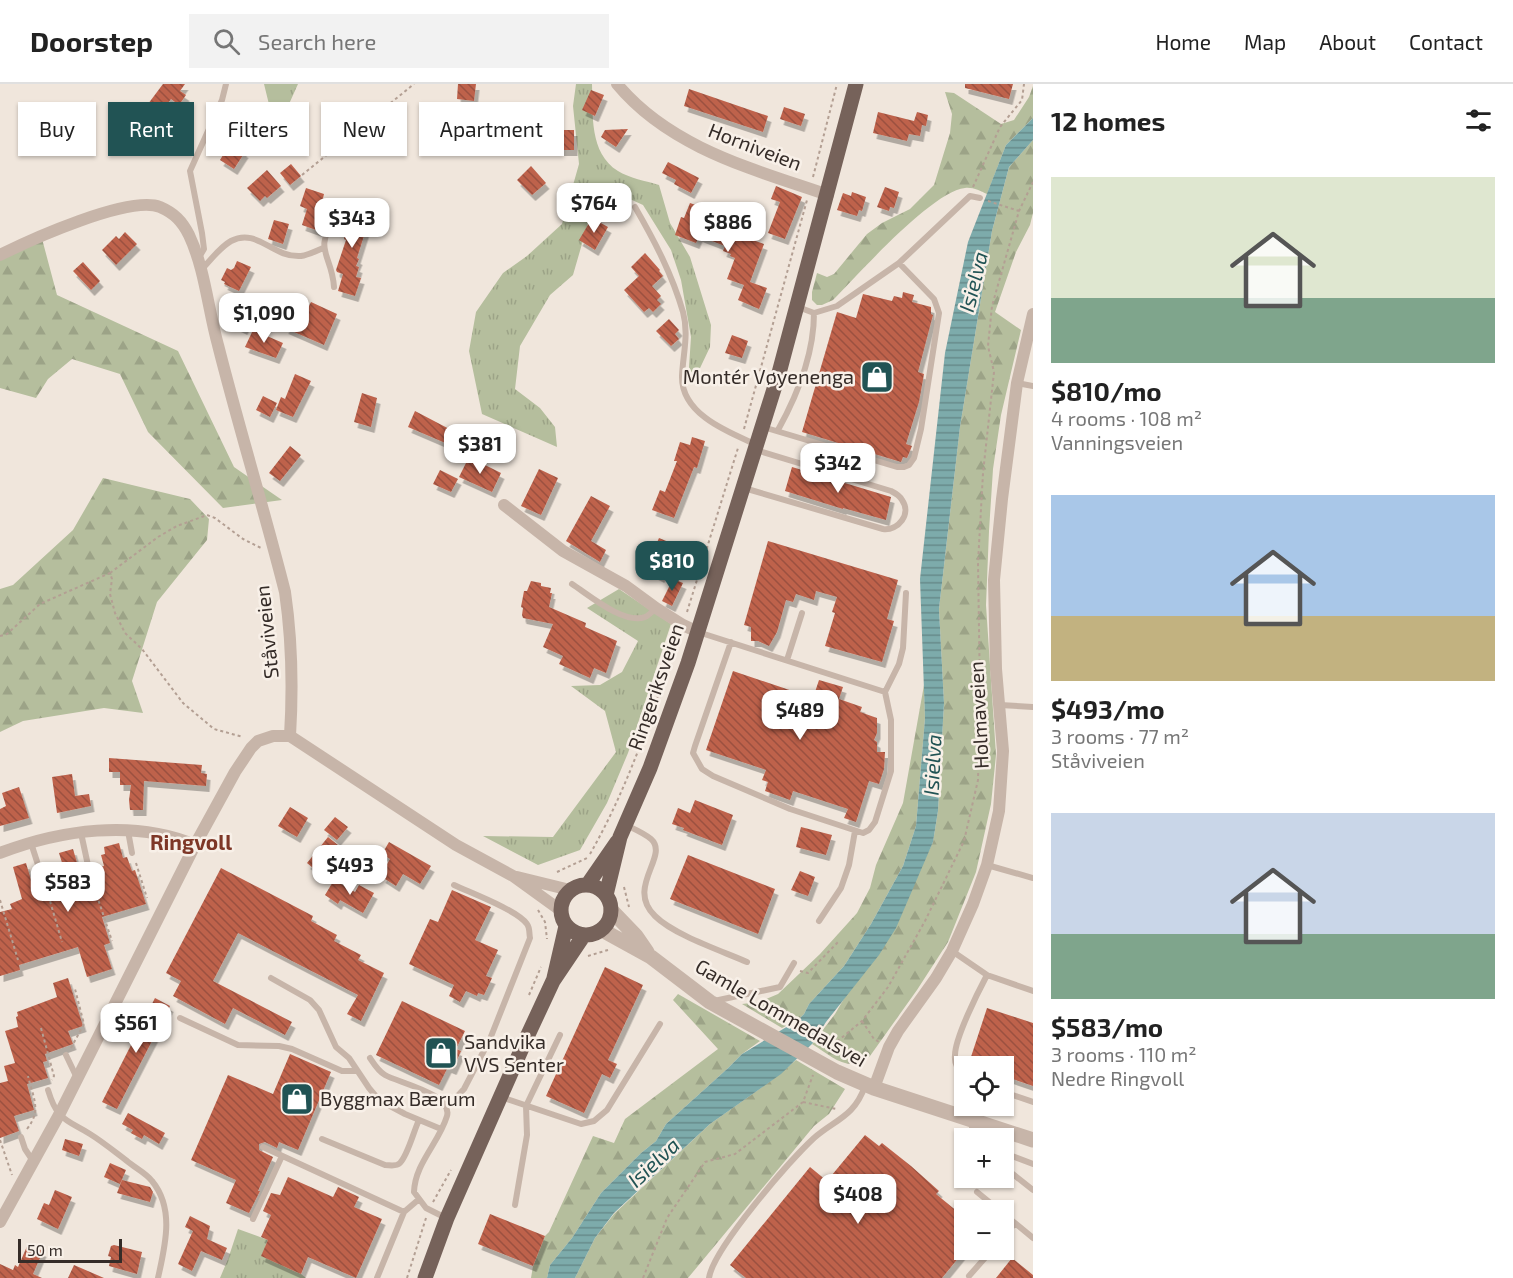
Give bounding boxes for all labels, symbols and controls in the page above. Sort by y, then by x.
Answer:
search box [189,14,609,68]
text: Doorstep [30,24,153,58]
icon: search [210,25,243,58]
text: Search here [258,28,376,54]
text: Home [1155,29,1211,54]
text: Map [1244,29,1286,54]
text: About [1319,29,1376,54]
text: Contact [1409,29,1483,54]
chip: Buy [18,102,96,156]
chip: Rent [108,102,194,156]
chip: Filters [206,102,309,156]
chip: New [321,102,407,156]
chip: Apartment [419,102,564,156]
icon: filters [1462,104,1495,137]
text: 12 homes [1051,105,1165,136]
street label: Horniveien [705,117,805,175]
pin: $764 [558,183,630,234]
text: $764 [571,190,617,214]
pin: $343 [316,198,388,249]
pin: $886 [692,202,764,253]
text: $343 [328,205,376,229]
text: $886 [704,209,752,233]
icon: home [1219,216,1327,324]
water label: Isielva [953,249,992,314]
pin: $1,090 [215,293,313,344]
text: $1,090 [233,300,295,324]
shop icon: Montér Vøyenenga [859,359,895,395]
place label: Montér Vøyenenga [683,364,854,388]
text: $810/mo [1051,375,1162,406]
text: 4 rooms · 108 m² [1051,406,1202,430]
pin: $381 [444,424,516,475]
text: Vanningsveien [1051,430,1183,454]
text: $381 [458,431,502,455]
pin: $342 [802,443,874,494]
text: $342 [814,450,862,474]
icon: home [1219,534,1327,642]
pin: $810 [636,541,708,592]
text: $810 [649,548,695,572]
street label: Ståviveien [249,584,283,680]
street label: Ringeriksveien [622,620,688,753]
street label: Holmaveien [963,661,993,769]
pin: $489 [764,690,836,741]
text: $493/mo [1051,693,1165,724]
text: $489 [776,697,824,721]
text: 3 rooms · 77 m² [1051,724,1189,748]
water label: Isielva [917,734,946,796]
text: Ståviveien [1051,748,1145,772]
district label: Ringvoll [150,829,232,854]
pin: $493 [314,845,386,896]
text: $493 [326,852,374,876]
icon: home [1219,852,1327,960]
pin: $583 [32,862,104,913]
text: $583 [45,869,91,893]
street label: Gamle Lommedalsvei [691,953,872,1071]
pin: $561 [100,1003,172,1054]
text: $561 [114,1010,158,1034]
text: $583/mo [1051,1011,1163,1042]
place label: Sandvika VVS Senter [464,1029,564,1076]
shop icon: Sandvika VVS Senter [423,1035,459,1071]
text: 3 rooms · 110 m² [1051,1042,1197,1066]
map controls [954,1056,1014,1260]
button: locate [954,1056,1014,1116]
text: Nedre Ringvoll [1051,1066,1184,1090]
shop icon: Byggmax Bærum [279,1081,315,1117]
place label: Byggmax Bærum [320,1086,475,1110]
button: + [954,1128,1014,1188]
water label: Isielva [622,1132,684,1192]
pin: $408 [822,1174,894,1225]
text: $408 [833,1181,883,1205]
button: − [954,1200,1014,1260]
scale bar [18,1236,122,1264]
text: 50 m [27,1240,63,1259]

